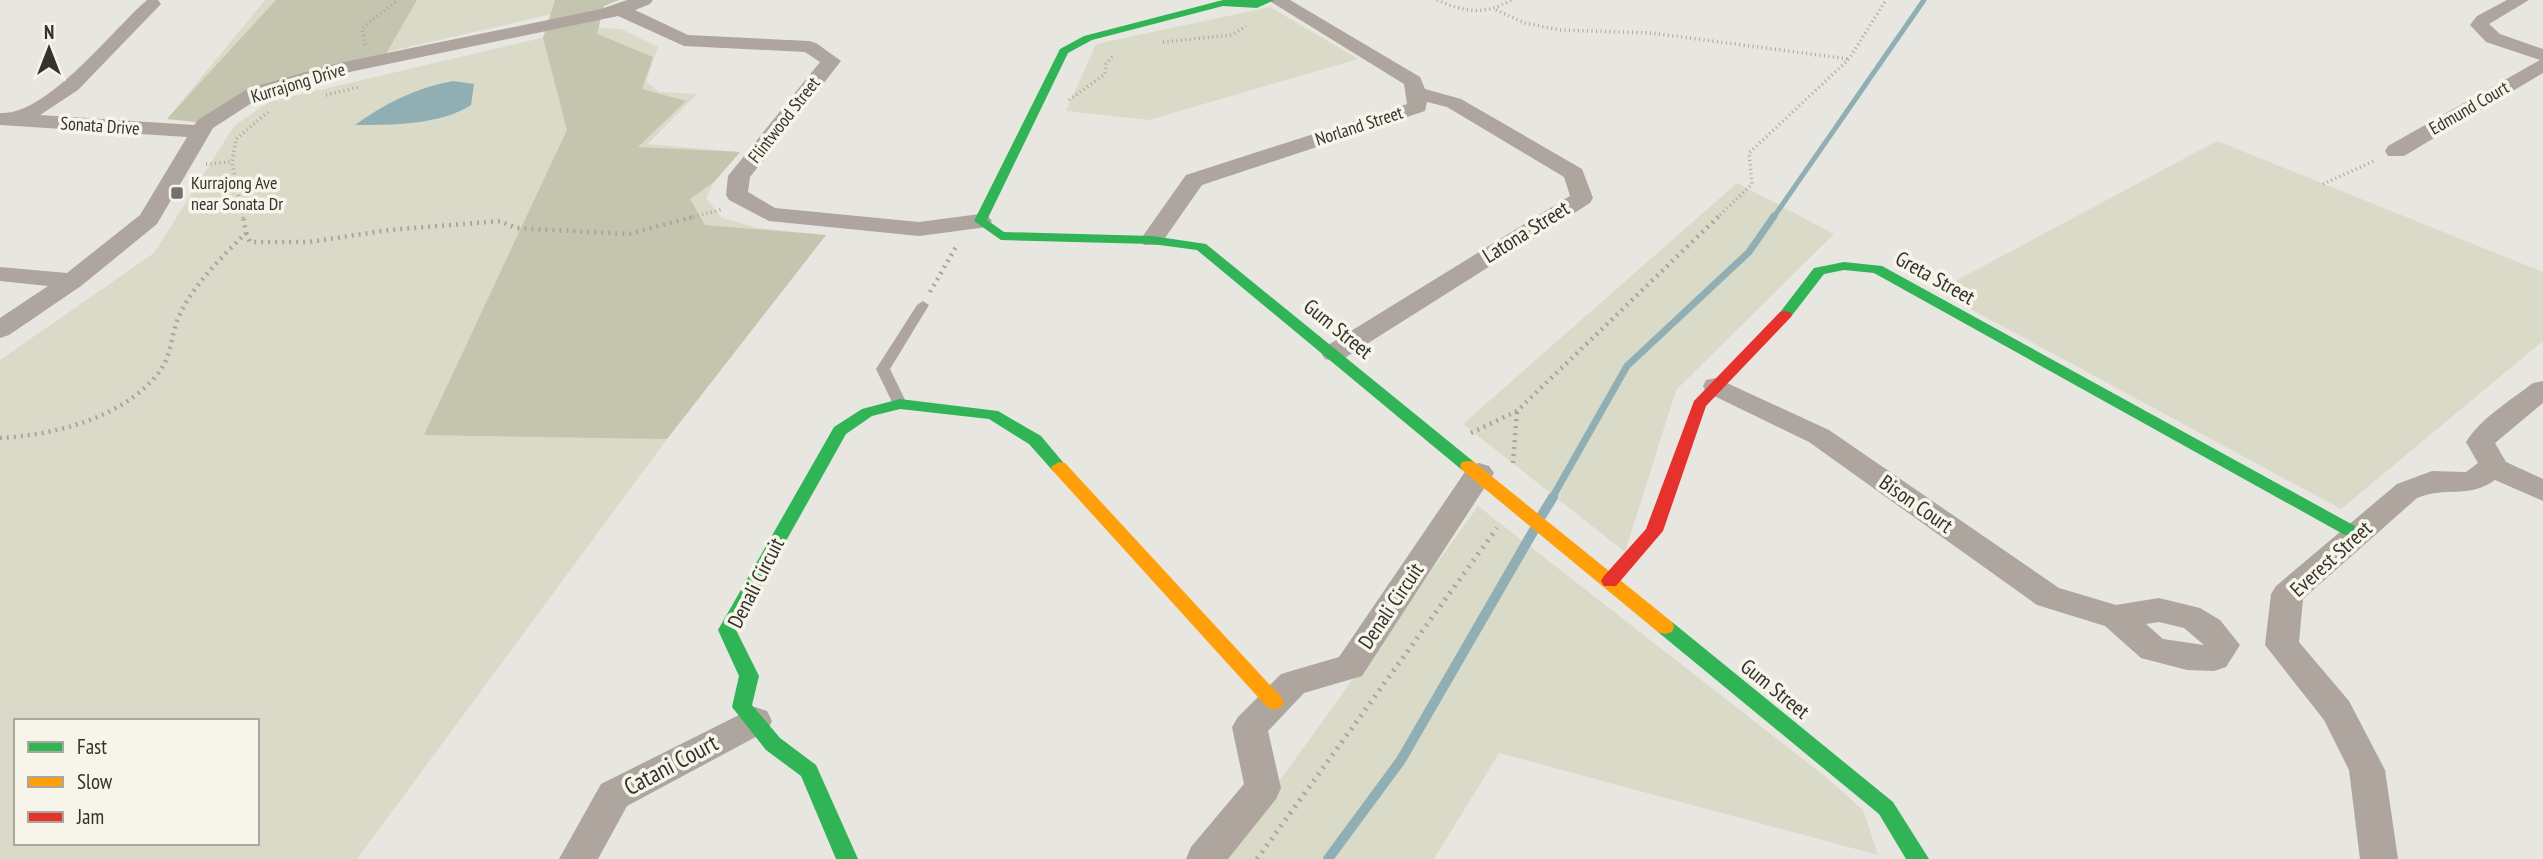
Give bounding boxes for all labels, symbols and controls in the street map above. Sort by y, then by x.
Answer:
north arrow [14,14,84,84]
text: N [44,20,54,44]
street label: Kurrajong Drive [248,57,348,108]
street label: Flintwood Street [743,72,824,167]
street label: Edmund Court [2425,76,2513,140]
street label: Norland Street [1312,101,1406,150]
street label: Sonata Drive [60,111,140,140]
place label: Kurrajong Ave near Sonata Dr [191,171,283,215]
marker: Kurrajong Ave near Sonata Dr [169,185,185,201]
street label: Latona Street [1477,194,1574,269]
street label: Greta Street [1891,245,1980,311]
street label: Gum Street [1298,293,1378,365]
street label: Bison Court [1874,469,1958,539]
street label: Everest Street [2284,515,2377,602]
street label: Denali Circuit [721,533,790,633]
street label: Denali Circuit [1352,557,1429,654]
street label: Gum Street [1735,653,1815,725]
legend [14,719,259,845]
street label: Catani Court [618,727,723,802]
text: Fast [77,733,107,760]
text: Slow [77,768,113,795]
text: Jam [76,803,104,830]

